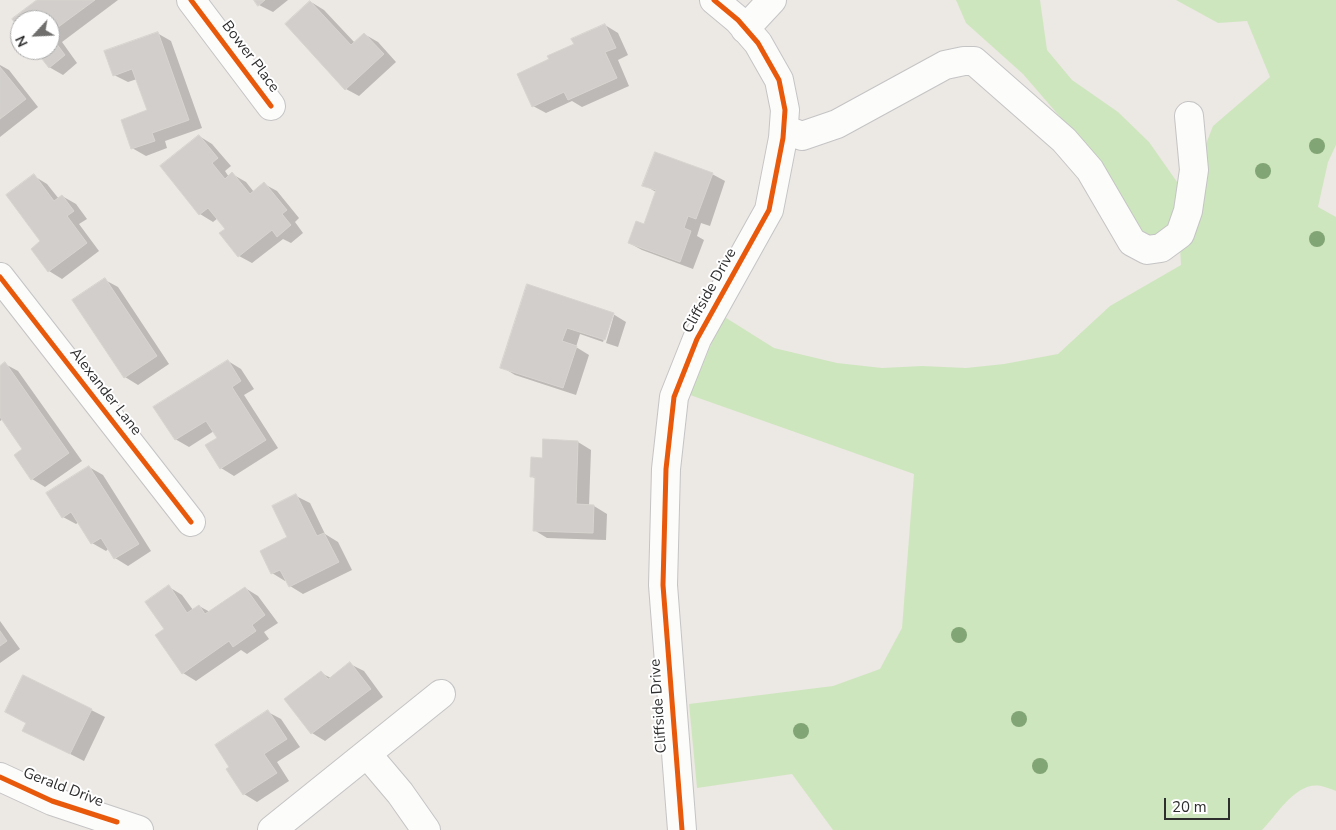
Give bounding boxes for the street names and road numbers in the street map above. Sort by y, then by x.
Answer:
street label: Bower Place [217,18,283,96]
street label: Cliffside Drive [679,245,741,337]
street label: Alexander Lane [65,345,145,439]
street label: Cliffside Drive [647,658,671,754]
street label: Gerald Drive [20,764,106,812]

